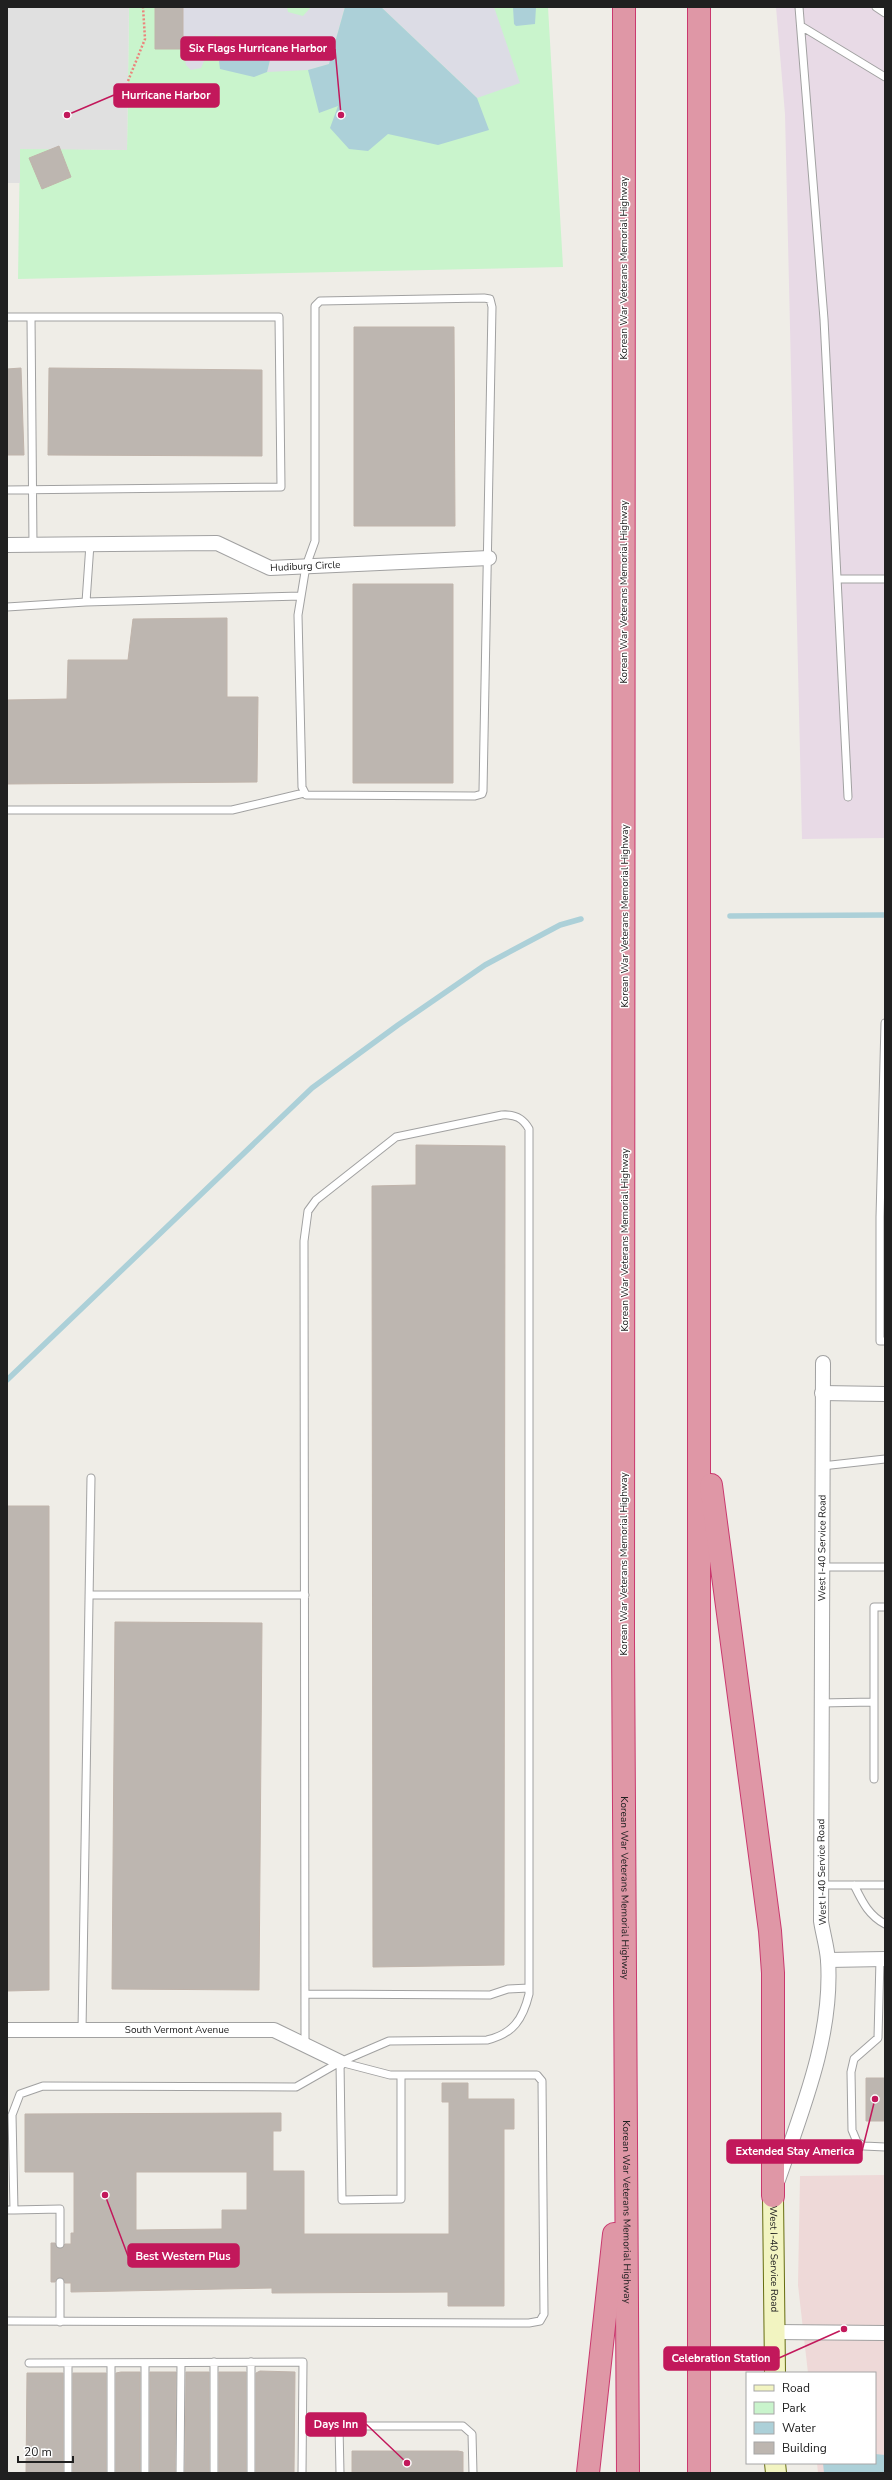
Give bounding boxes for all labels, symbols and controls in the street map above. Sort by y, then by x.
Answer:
callout: Six Flags Hurricane Harbor [181,37,335,60]
text: Six Flags Hurricane Harbor [189,41,328,56]
callout: Hurricane Harbor [114,84,219,107]
text: Hurricane Harbor [122,88,211,103]
street label: Korean War Veterans Memorial Highway [617,176,631,360]
street label: Korean War Veterans Memorial Highway [617,500,631,684]
street label: Hudiburg Circle [270,558,341,575]
street label: Korean War Veterans Memorial Highway [618,824,632,1008]
street label: Korean War Veterans Memorial Highway [618,1148,632,1332]
street label: Korean War Veterans Memorial Highway [617,1472,631,1656]
street label: West I-40 Service Road [815,1494,830,1601]
street label: Korean War Veterans Memorial Highway [617,1796,632,1981]
street label: West I-40 Service Road [814,1818,830,1925]
street label: South Vermont Avenue [125,2023,229,2037]
street label: Korean War Veterans Memorial Highway [619,2120,634,2305]
callout: Extended Stay America [727,2140,862,2163]
text: Extended Stay America [735,2144,855,2159]
street label: West I-40 Service Road [766,2206,781,2313]
callout: Best Western Plus [128,2244,239,2267]
text: Best Western Plus [135,2249,231,2264]
callout: Celebration Station [664,2347,779,2370]
text: Celebration Station [671,2351,771,2366]
legend [746,2372,876,2464]
text: Road [782,2380,810,2396]
text: Park [782,2400,807,2416]
callout: Days Inn [306,2413,366,2436]
text: Days Inn [314,2417,358,2432]
text: Water [782,2420,816,2436]
scale bar [18,2438,73,2464]
text: Building [782,2440,827,2456]
text: 20 m [24,2444,52,2460]

